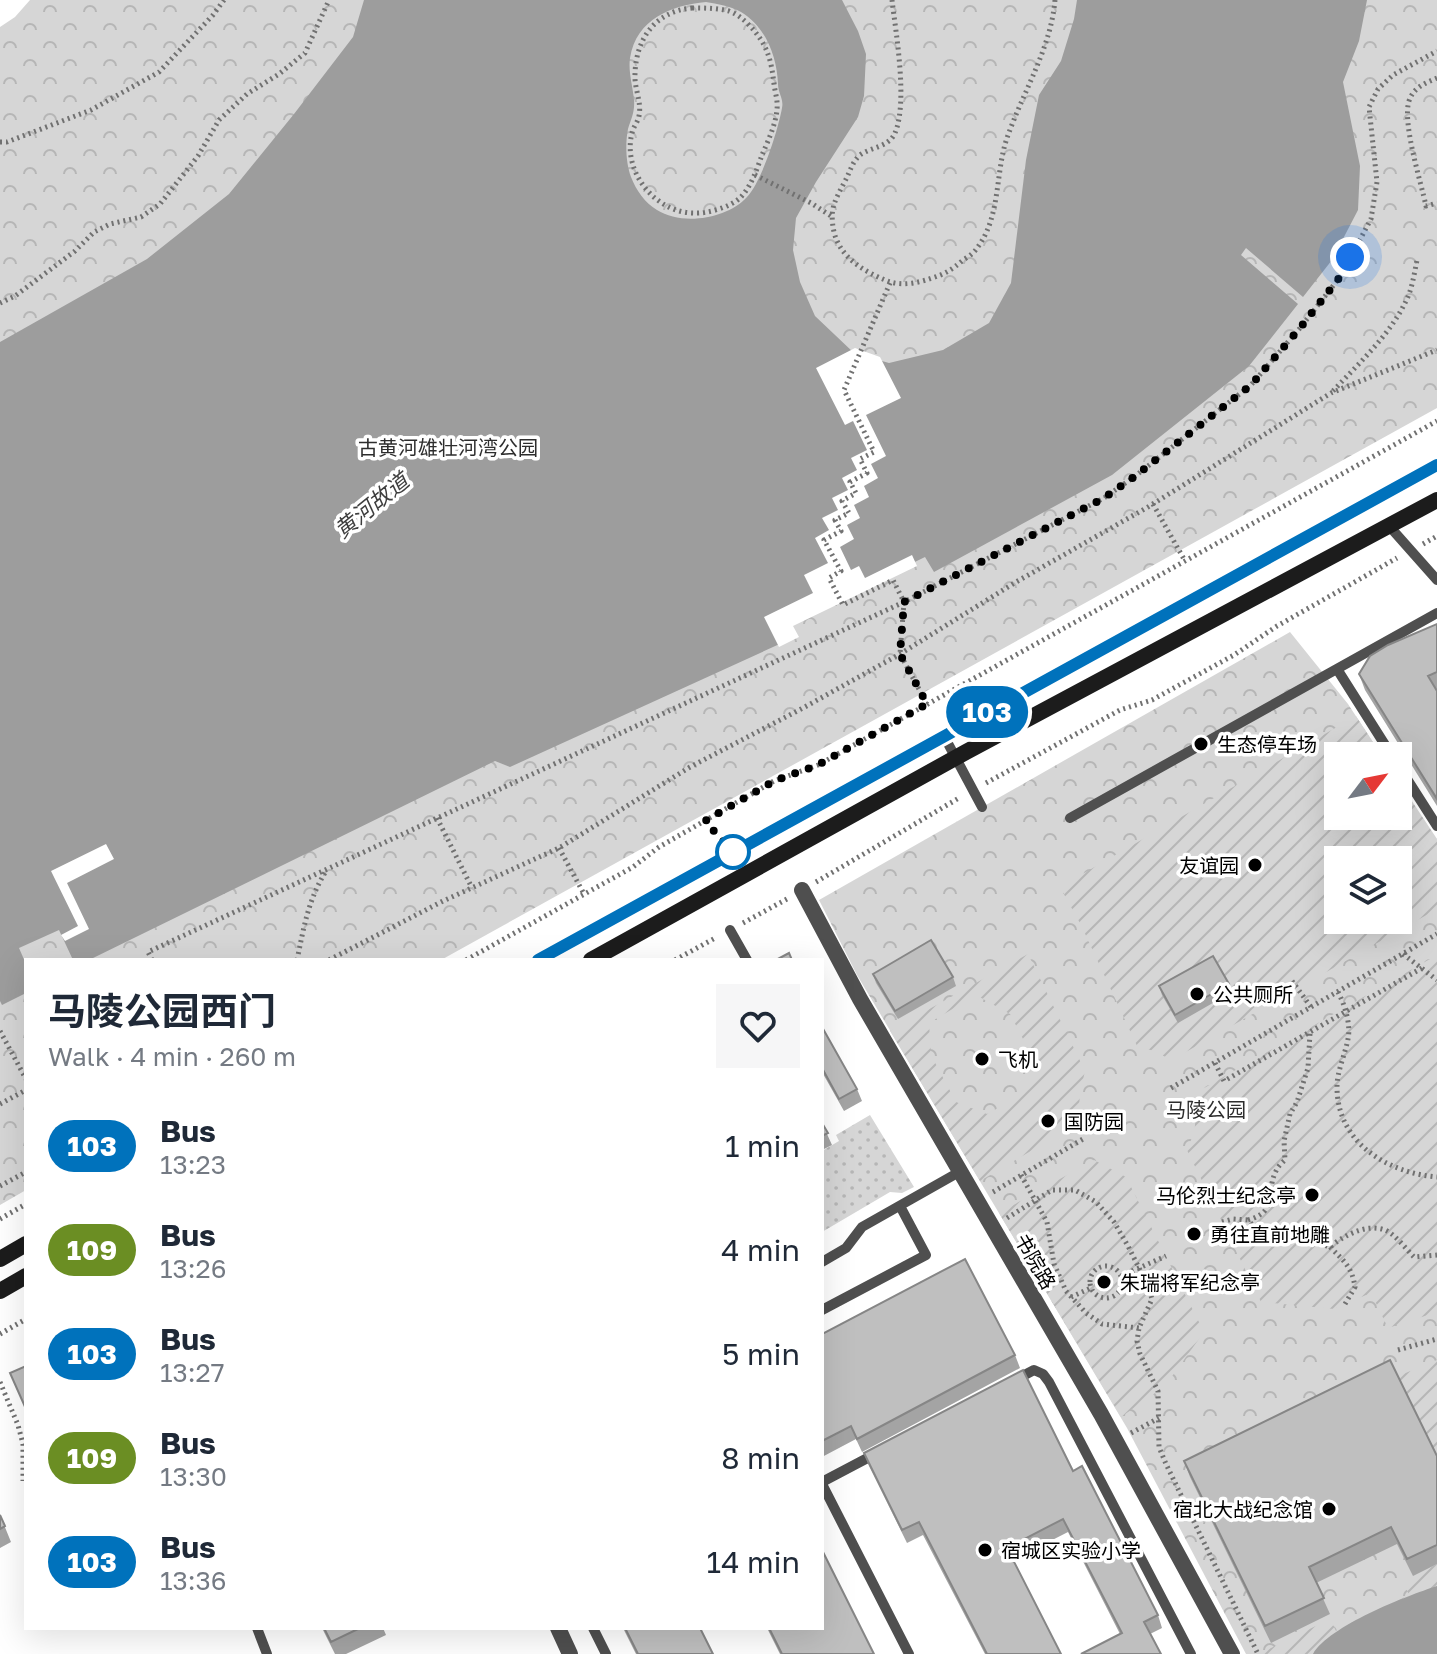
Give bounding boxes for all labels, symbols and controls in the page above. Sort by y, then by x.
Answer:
your location [1330,237,1370,277]
park label: 古黄河雄壮河湾公园 [358,435,538,459]
water label: 黄河故道 [328,465,416,543]
line badge: 103 [941,686,1033,738]
text: 103 [962,695,1012,728]
place label: 生态停车场 [1217,732,1317,756]
marker: 生态停车场 [1192,735,1210,753]
north arrow [1324,742,1412,830]
map controls [1324,742,1412,934]
unlabelled marker [716,835,750,869]
button: layers [1324,846,1412,934]
place label: 友谊园 [1179,853,1239,877]
marker: 友谊园 [1246,856,1264,874]
place label: 公共厕所 [1213,982,1293,1006]
button: heart [716,984,800,1068]
marker: 公共厕所 [1188,985,1206,1003]
text: 马陵公园西门 [48,988,276,1033]
text: Walk · 4 min · 260 m [48,1041,296,1072]
place label: 飞机 [998,1047,1038,1071]
marker: 飞机 [973,1050,991,1068]
park label: 马陵公园 [1166,1097,1246,1121]
place label: 国防园 [1064,1109,1124,1133]
marker: 国防园 [1039,1112,1057,1130]
text: Bus [160,1113,216,1149]
text: 1 min [725,1128,800,1164]
text: 103 [67,1129,117,1162]
text: 13:23 [160,1149,226,1180]
place label: 马伦烈士纪念亭 [1156,1183,1296,1207]
marker: 马伦烈士纪念亭 [1303,1186,1321,1204]
text: Bus [160,1217,216,1253]
place label: 勇往直前地雕 [1210,1222,1330,1246]
marker: 勇往直前地雕 [1185,1225,1203,1243]
street label: 书院路 [1011,1229,1061,1293]
text: 4 min [721,1232,800,1268]
text: 109 [67,1233,117,1266]
text: 13:26 [160,1253,226,1284]
place label: 朱瑞将军纪念亭 [1120,1270,1260,1294]
marker: 朱瑞将军纪念亭 [1095,1273,1113,1291]
text: Bus [160,1321,216,1357]
text: 5 min [722,1336,800,1372]
text: 103 [67,1337,117,1370]
text: 13:27 [160,1357,224,1388]
text: Bus [160,1425,216,1461]
text: 8 min [721,1440,800,1476]
text: 109 [67,1441,117,1474]
text: 13:30 [160,1461,227,1492]
place label: 宿北大战纪念馆 [1173,1497,1313,1521]
marker: 宿北大战纪念馆 [1320,1500,1338,1518]
text: Bus [160,1529,216,1565]
place label: 宿城区实验小学 [1001,1538,1141,1562]
marker: 宿城区实验小学 [976,1541,994,1559]
text: 14 min [707,1544,800,1580]
text: 103 [67,1545,117,1578]
text: 13:36 [160,1565,227,1596]

